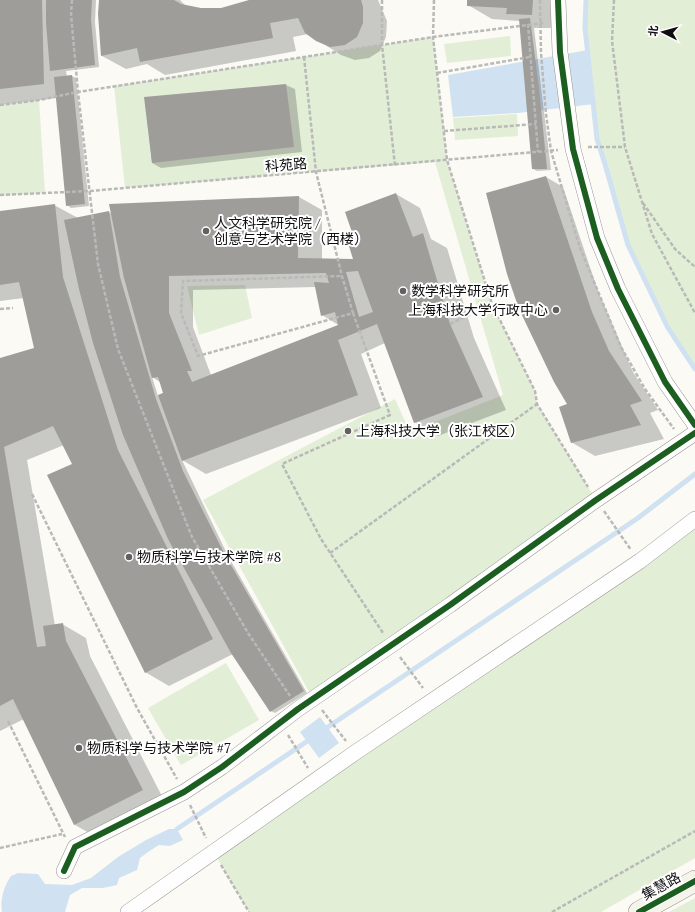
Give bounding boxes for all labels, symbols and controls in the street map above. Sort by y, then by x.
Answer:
north arrow [643,12,683,52]
text: 北 [646,25,661,37]
street label: 科苑路 [264,153,308,176]
place label: 人文科学研究院 / 创意与艺术学院（西楼） [214,213,368,248]
marker: 人文科学研究院 / 创意与艺术学院（西楼） [201,226,211,236]
place label: 数学科学研究所 [411,281,509,300]
marker: 数学科学研究所 [398,286,408,296]
place label: 上海科技大学行政中心 [408,300,548,319]
marker: 上海科技大学行政中心 [551,305,561,315]
place label: 上海科技大学（张江校区） [356,421,524,440]
marker: 上海科技大学（张江校区） [343,426,353,436]
place label: 物质科学与技术学院 #8 [137,547,281,566]
marker: 物质科学与技术学院 #8 [124,552,134,562]
place label: 物质科学与技术学院 #7 [87,738,231,757]
marker: 物质科学与技术学院 #7 [74,743,84,753]
street label: 集慧路 [638,867,684,904]

